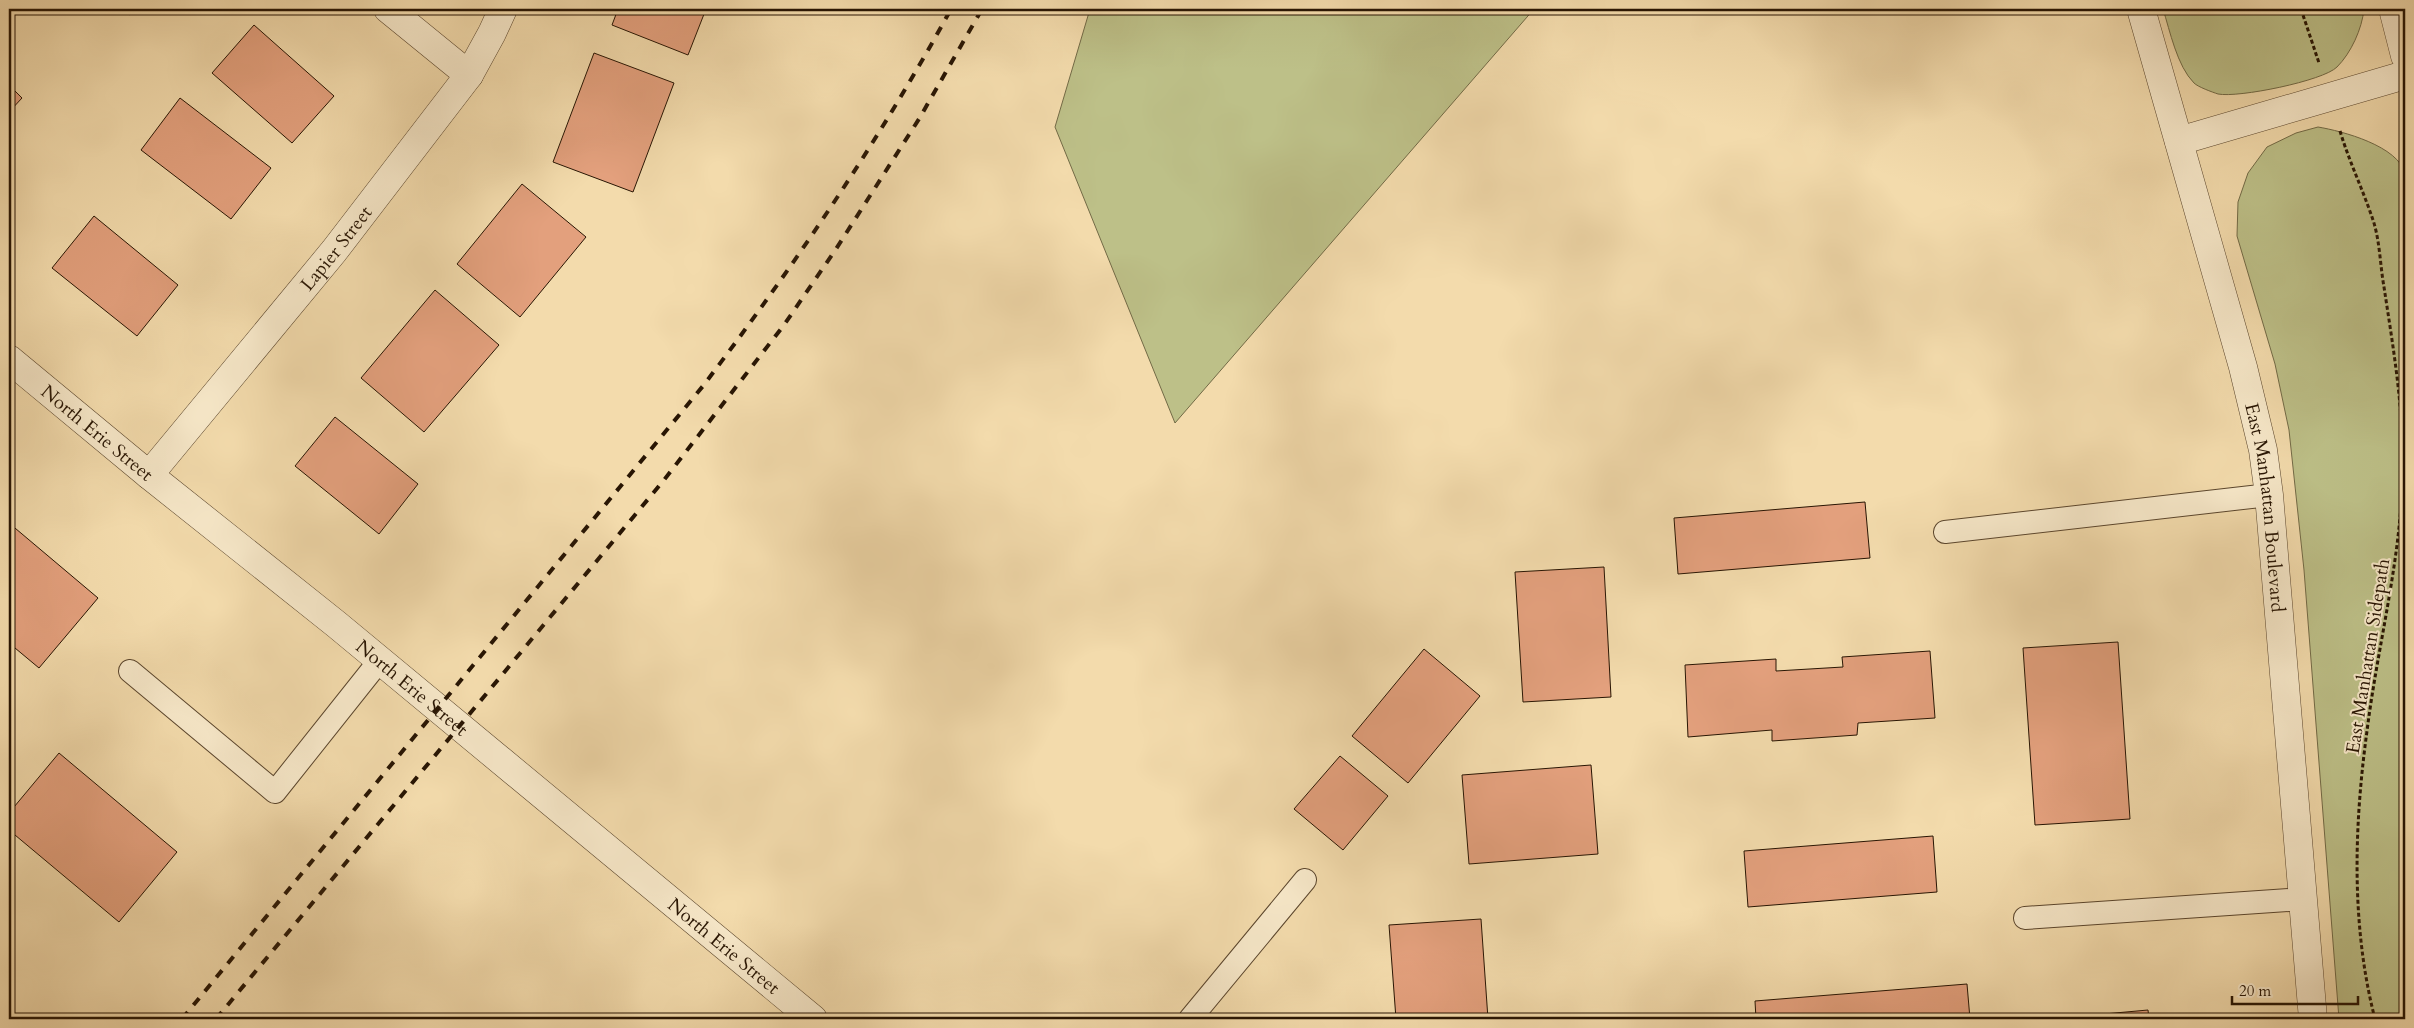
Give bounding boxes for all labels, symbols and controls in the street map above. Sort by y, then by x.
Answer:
street label: Lapier Street [295,201,378,296]
street label: North Erie Street [35,379,159,487]
street label: East Manhattan Boulevard [2238,400,2291,613]
street label: East Manhattan Sidepath [2340,556,2396,756]
street label: North Erie Street [350,634,473,742]
street label: North Erie Street [662,892,785,1000]
scale bar [2232,973,2358,1005]
text: 20 m [2239,981,2271,1001]

